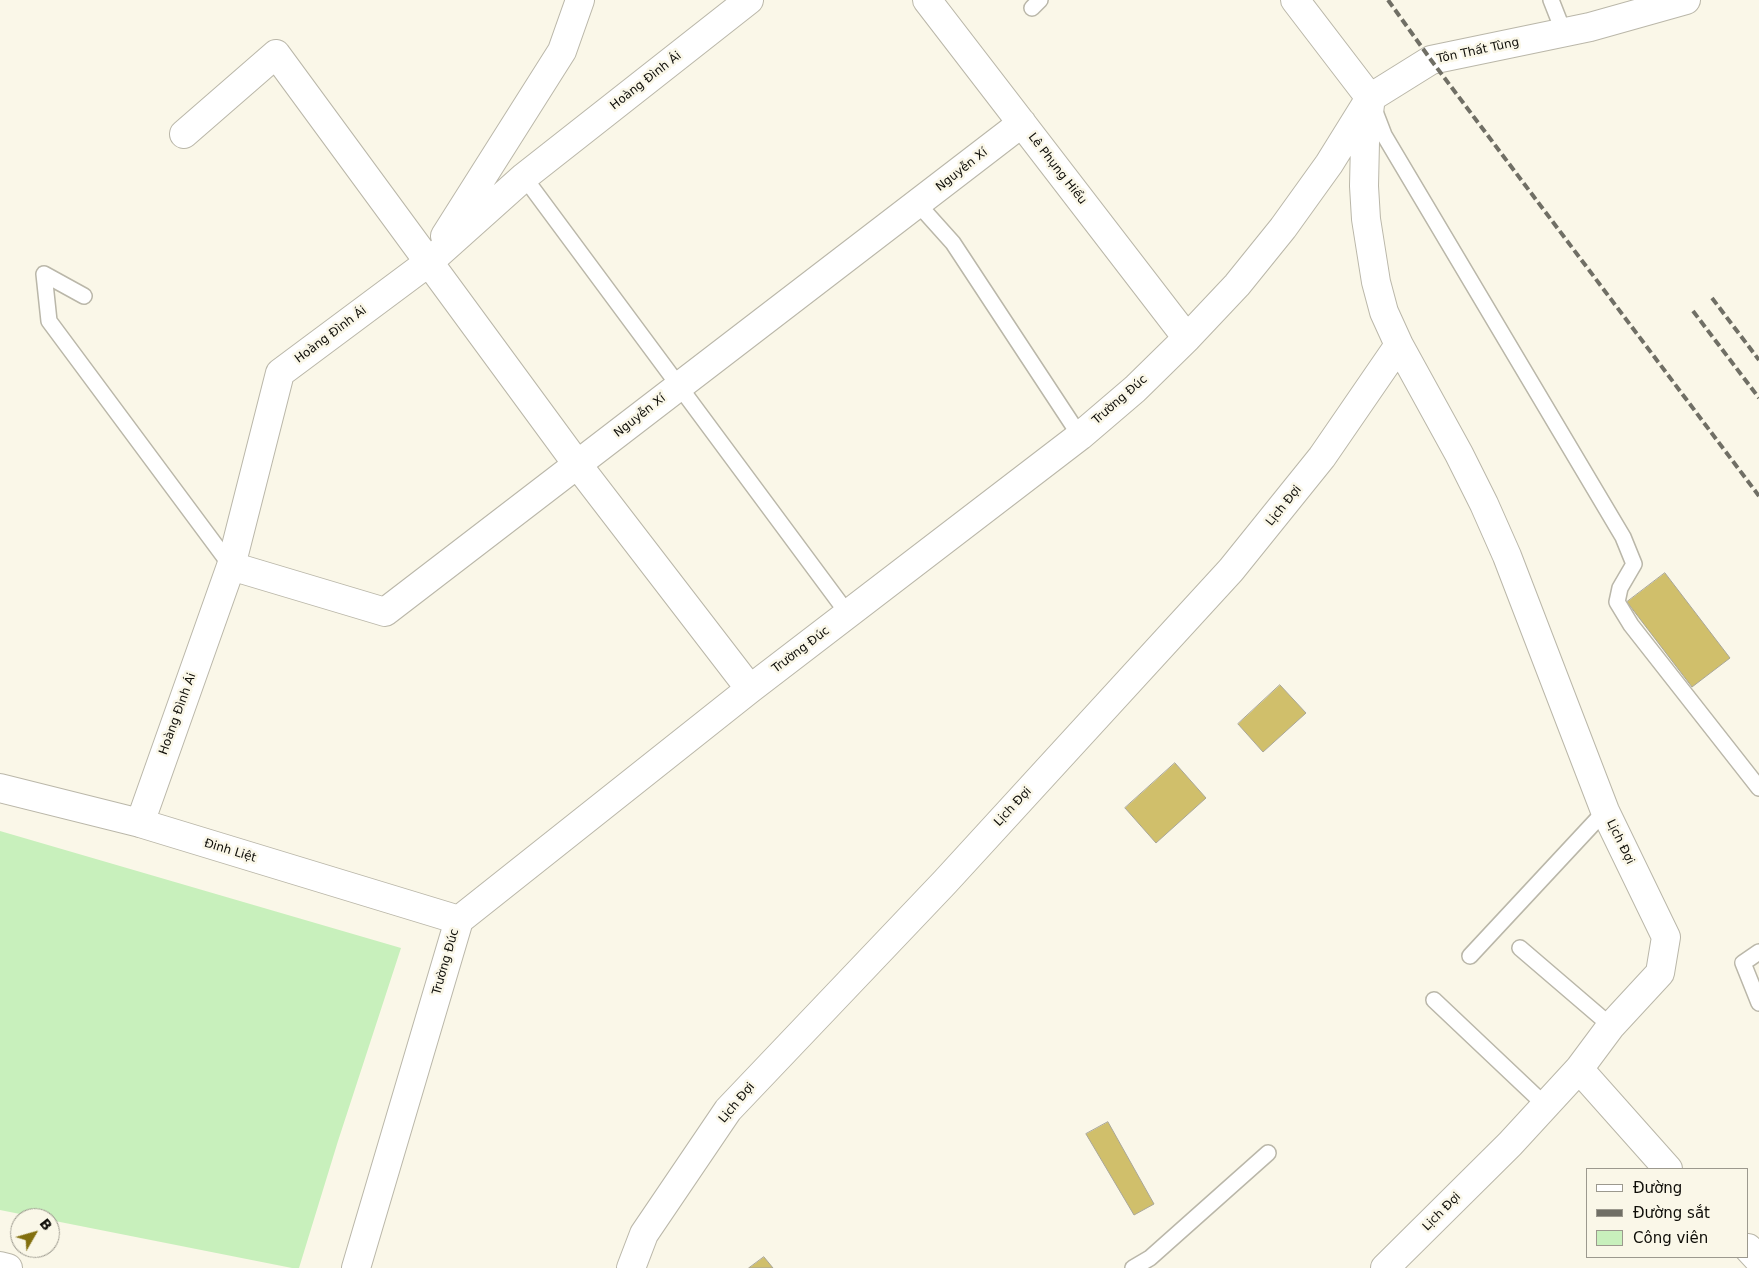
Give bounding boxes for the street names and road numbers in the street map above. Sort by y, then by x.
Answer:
street label: Tôn Thất Tùng [1435,35,1521,67]
street label: Hoàng Đình Ái [608,49,684,113]
street label: Lê Phụng Hiểu [1025,130,1089,208]
street label: Nguyễn Xí [933,145,991,195]
street label: Hoàng Đình Ái [292,303,370,367]
street label: Trường Đúc [1090,372,1150,428]
street label: Nguyễn Xí [611,391,669,441]
street label: Lịch Đợi [1263,483,1305,529]
street label: Trường Đúc [770,624,832,676]
street label: Hoàng Đình Ái [157,671,199,757]
street label: Lịch Đợi [991,785,1035,829]
street label: Lịch Đợi [1603,817,1637,867]
street label: Đinh Liệt [202,836,258,866]
street label: Trường Đúc [430,927,462,997]
street label: Lịch Đợi [716,1080,758,1126]
street label: Lịch Đợi [1420,1190,1464,1234]

